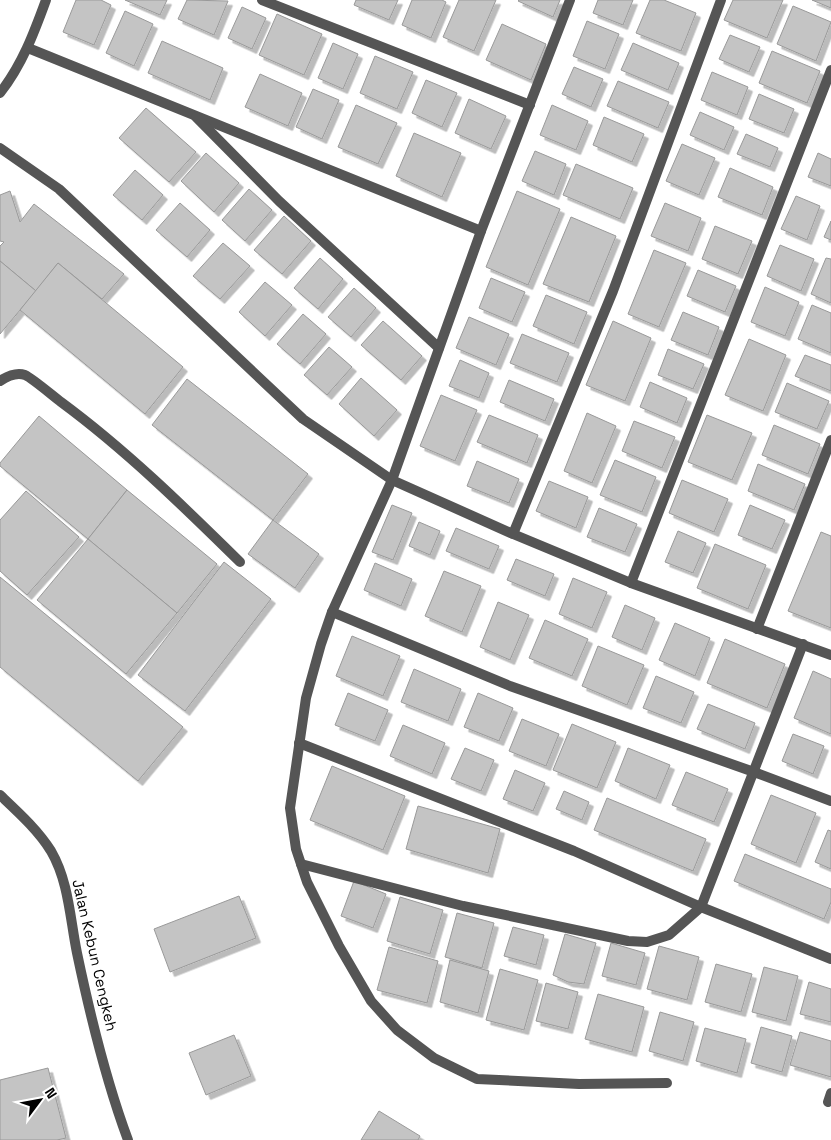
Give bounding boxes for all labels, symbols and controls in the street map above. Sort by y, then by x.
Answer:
street label: Jalan Kebun Cengkeh [68,877,122,1033]
north arrow [15,1075,65,1125]
text: N [41,1084,61,1102]

